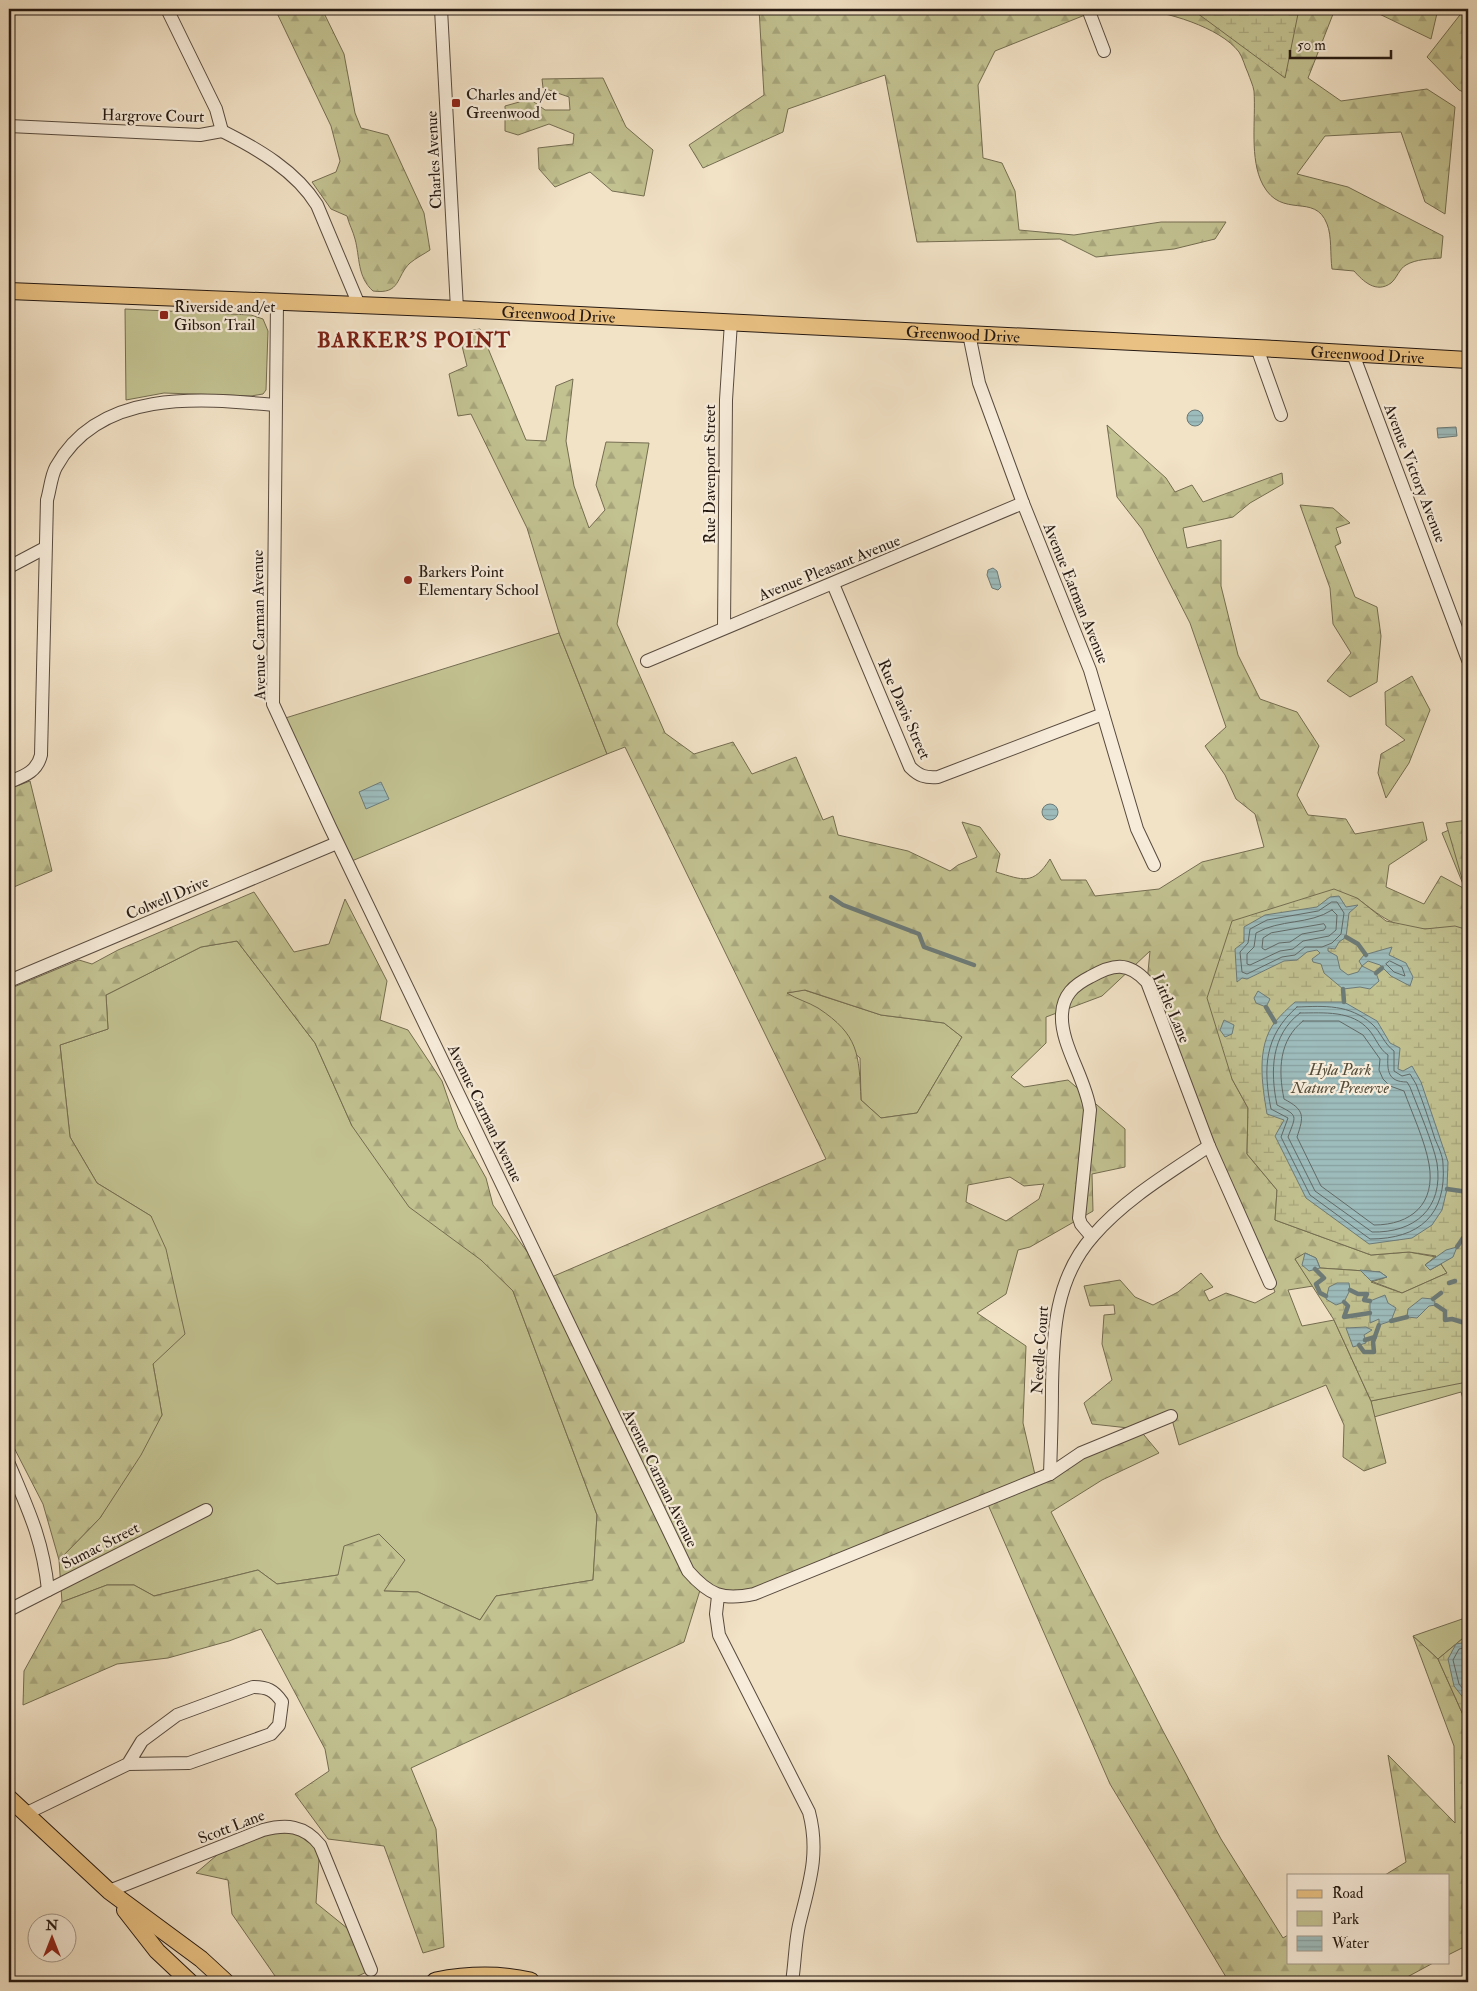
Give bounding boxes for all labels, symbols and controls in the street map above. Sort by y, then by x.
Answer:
scale bar [1290,28,1391,60]
text: 50 m [1297,36,1326,55]
place label: Charles and/et Greenwood [466,85,557,123]
marker: Charles and/et Greenwood [450,97,462,109]
street label: Hargrove Court [102,105,204,127]
street label: Charles Avenue [421,110,447,210]
place label: Riverside and/et Gibson Trail [174,297,275,335]
street label: Greenwood Drive [501,302,616,328]
marker: Riverside and/et Gibson Trail [158,309,170,321]
street label: Greenwood Drive [906,322,1021,347]
district label: BARKER'S POINT [317,327,511,354]
street label: Greenwood Drive [1310,342,1425,368]
street label: Avenue Victory Avenue [1379,400,1451,546]
street label: Rue Davenport Street [700,404,721,544]
street label: Avenue Eatman Avenue [1038,519,1114,667]
street label: Avenue Pleasant Avenue [754,530,904,606]
street label: Avenue Carman Avenue [248,549,270,702]
place label: Barkers Point Elementary School [418,562,539,600]
marker: Barkers Point Elementary School [402,574,414,586]
street label: Rue Davis Street [873,656,935,763]
street label: Colwell Drive [123,871,212,924]
street label: Little Lane [1148,971,1195,1046]
street label: Avenue Carman Avenue [443,1040,527,1186]
park label: Hyla Park Nature Preserve [1290,1060,1389,1098]
street label: Needle Court [1027,1305,1053,1395]
street label: Avenue Carman Avenue [618,1405,702,1551]
street label: Sumac Street [58,1518,143,1574]
street label: Scott Lane [195,1805,268,1849]
legend [1287,1874,1450,1964]
text: Road [1332,1884,1364,1903]
text: Park [1332,1910,1359,1929]
north arrow [28,1914,78,1964]
text: N [45,1917,59,1934]
text: Water [1331,1934,1369,1953]

